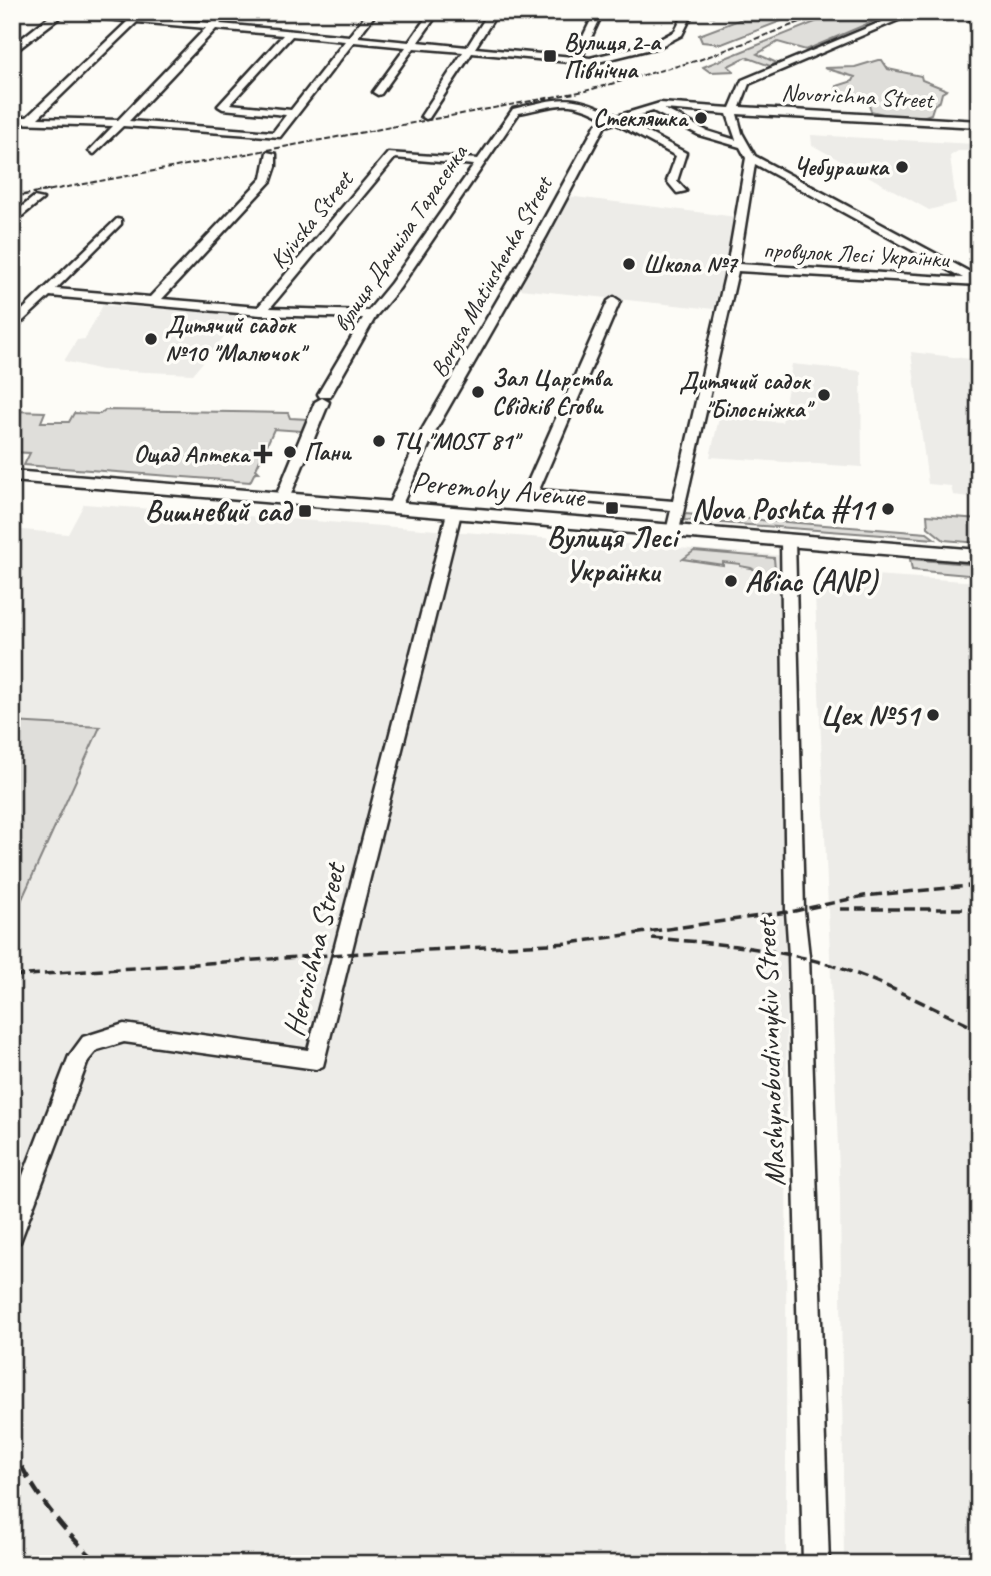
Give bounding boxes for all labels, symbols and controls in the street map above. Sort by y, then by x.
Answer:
place label: Вулиця 2-а Північна [564,27,662,85]
marker: Вулиця 2-а Північна [542,48,558,64]
street label: Novorichna Street [781,77,935,115]
place label: Стекляшка [593,103,689,133]
marker: Стекляшка [693,110,709,126]
street label: вулиця Даниіла Тарасенка [326,138,474,337]
place label: Чебурашка [793,152,890,182]
marker: Чебурашка [894,159,910,175]
street label: Kyivska Street [263,164,360,275]
street label: Borysa Matiushenka Street [423,170,560,382]
street label: провулок Лесі Українки [762,234,952,274]
place label: Школа №7 [643,249,739,279]
marker: Школа №7 [621,256,637,272]
place label: Дитячий садок №10 "Малючок" [165,310,310,368]
marker: Дитячий садок №10 "Малючок" [143,331,159,347]
place label: Зал Царства Свідків Єгови [492,363,614,421]
place label: Дитячий садок "Білосніжка" [679,366,815,424]
marker: Зал Царства Свідків Єгови [470,384,486,400]
marker: Дитячий садок "Білосніжка" [816,387,832,403]
place label: ТЦ "MOST 81" [393,426,523,456]
marker: ТЦ "MOST 81" [371,433,387,449]
place label: Пани [304,437,352,467]
place label: Ощад Аптека [134,439,251,469]
marker: Пани [282,444,298,460]
marker: Ощад Аптека [255,446,271,462]
street label: Peremohy Avenue [410,463,588,516]
place label: Nova Poshta #11 [692,490,877,528]
place label: Вишневий сад [145,492,294,530]
marker: Вулиця Лесі Українки [604,500,620,516]
marker: Nova Poshta #11 [880,501,896,517]
marker: Вишневий сад [297,503,313,519]
place label: Вулиця Лесі Українки [547,518,681,590]
place label: Авіас (ANP) [745,562,879,600]
marker: Авіас (ANP) [723,573,739,589]
place label: Цех №51 [820,696,922,734]
marker: Цех №51 [925,707,941,723]
street label: Heroichna Street [274,857,355,1040]
street label: Mashynobudivnykiv Street [746,916,794,1187]

